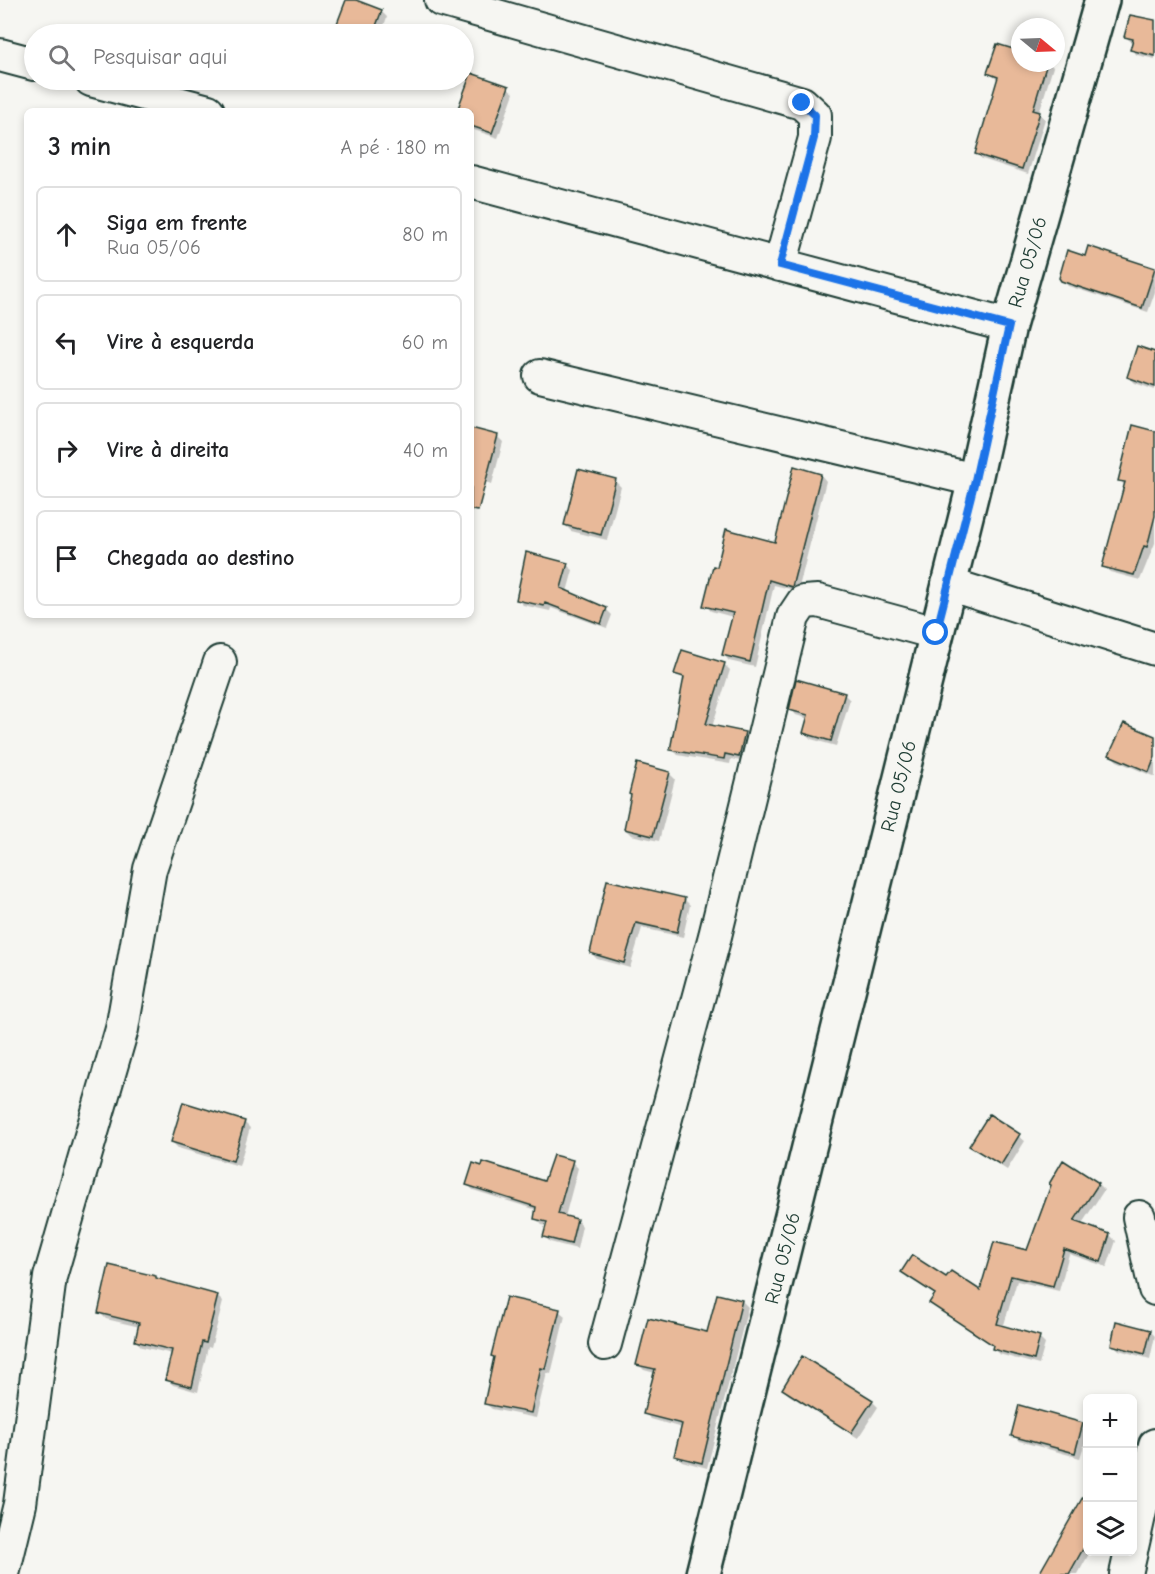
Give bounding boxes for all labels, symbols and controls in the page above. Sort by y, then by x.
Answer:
north arrow [1011,18,1065,72]
search box [24,24,474,90]
icon: search [45,41,78,74]
text: Pesquisar aqui [93,44,228,70]
route end [788,89,814,115]
text: 3 min [48,132,111,162]
text: A pé · 180 m [341,136,450,159]
text: Siga em frente [107,210,247,236]
street label: Rua 05/06 [1003,214,1051,310]
icon: ahead [50,218,83,251]
text: 80 m [402,223,448,246]
text: Rua 05/06 [107,236,201,259]
icon: left [50,326,83,359]
text: Vire à esquerda [107,329,255,355]
text: 60 m [402,331,448,354]
icon: right [50,434,83,467]
text: Vire à direita [107,437,229,463]
text: 40 m [403,439,448,462]
icon: arrive [50,542,83,575]
text: Chegada ao destino [107,545,294,571]
route start [922,619,948,645]
street label: Rua 05/06 [876,738,921,834]
street label: Rua 05/06 [760,1210,805,1306]
map controls [1083,1394,1137,1556]
button: + [1083,1394,1137,1448]
button: − [1083,1448,1137,1502]
button: layers [1083,1502,1137,1556]

